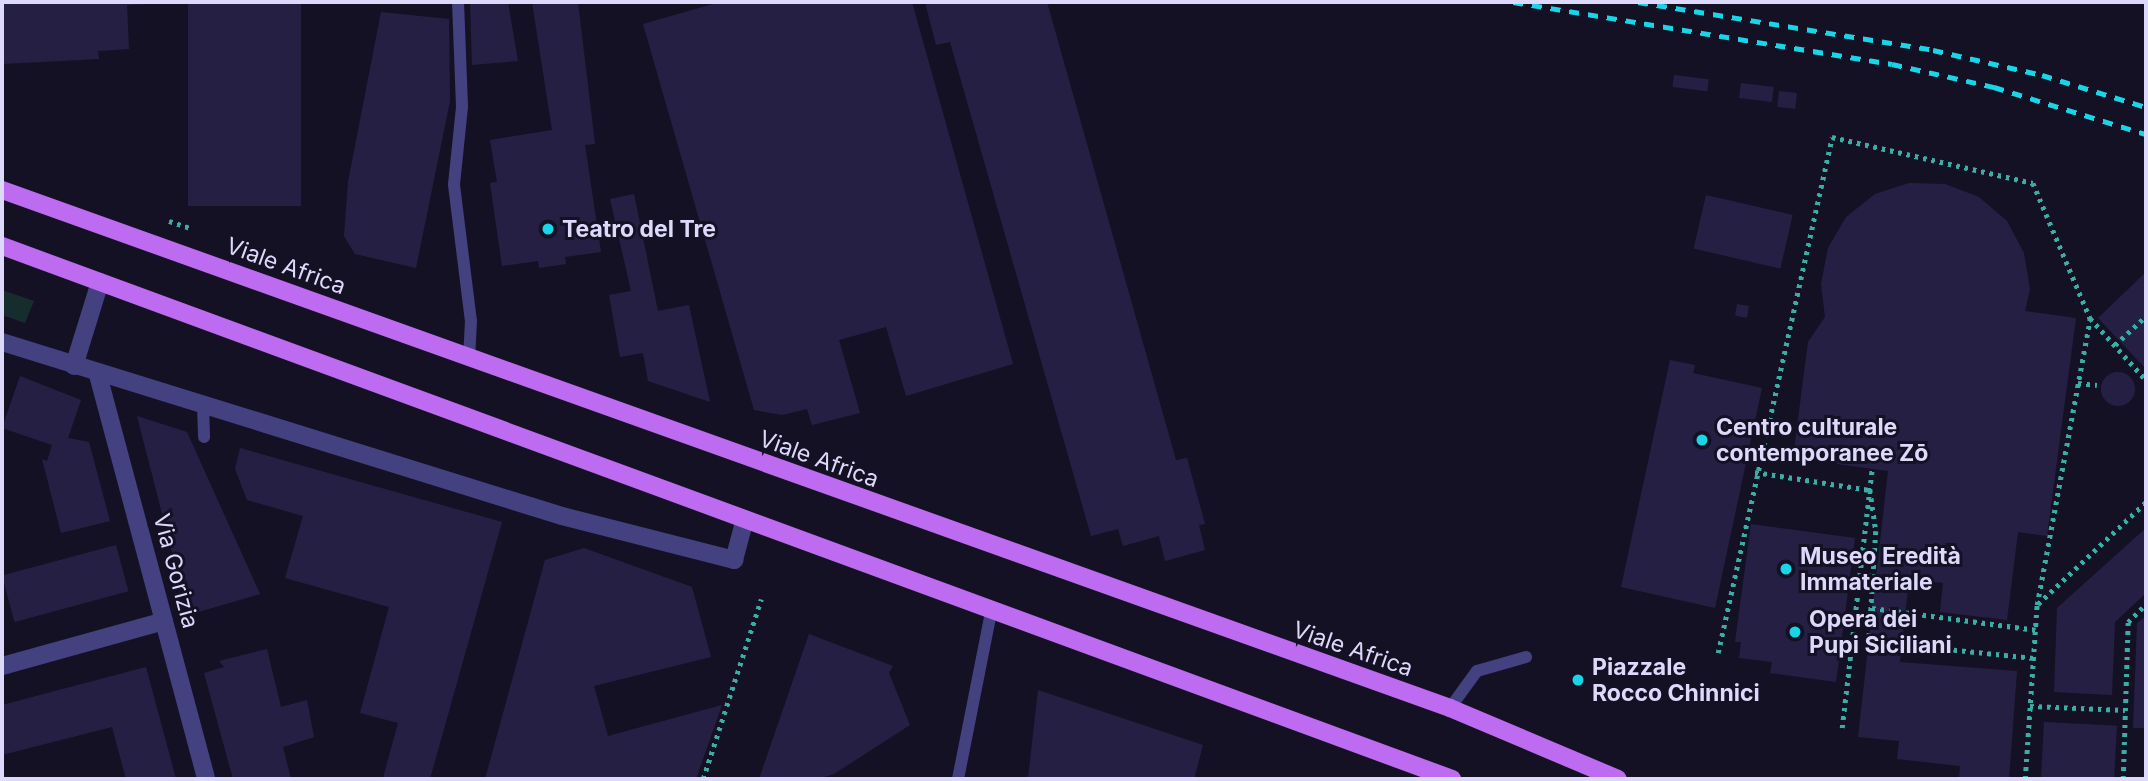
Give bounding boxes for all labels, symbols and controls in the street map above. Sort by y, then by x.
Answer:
place label: Teatro del Tre [562,215,716,243]
marker: Teatro del Tre [540,221,556,237]
street label: Viale Africa [223,232,349,300]
place label: Centro culturale contemporanee Zō [1716,413,1928,467]
street label: Viale Africa [756,425,882,493]
marker: Centro culturale contemporanee Zō [1694,432,1710,448]
street label: Via Gorizia [147,511,205,631]
place label: Museo Eredità Immateriale [1800,542,1961,596]
marker: Museo Eredità Immateriale [1778,561,1794,577]
place label: Opera dei Pupi Siciliani [1809,605,1952,659]
street label: Viale Africa [1289,616,1417,682]
marker: Opera dei Pupi Siciliani [1787,624,1803,640]
place label: Piazzale Rocco Chinnici [1592,653,1760,707]
marker: Piazzale Rocco Chinnici [1570,672,1586,688]

